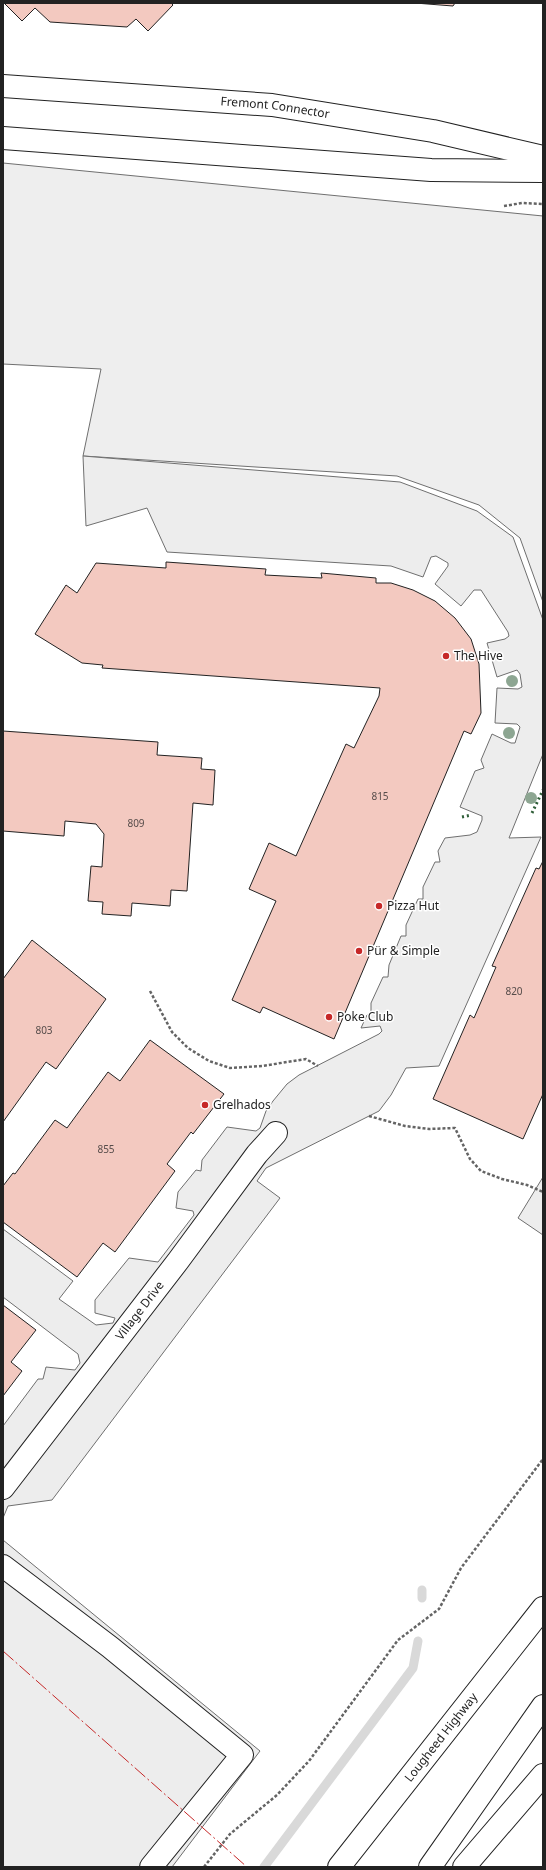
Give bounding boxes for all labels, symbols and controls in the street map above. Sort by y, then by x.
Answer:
street label: Fremont Connector [220,92,331,122]
place label: The Hive [454,647,503,664]
marker: The Hive [441,651,451,661]
house number: 815 [371,789,389,803]
house number: 809 [127,816,145,830]
place label: Pizza Hut [387,897,440,914]
marker: Pizza Hut [374,901,384,911]
place label: Pür & Simple [367,942,440,959]
marker: Pür & Simple [354,946,364,956]
house number: 820 [505,984,523,998]
place label: Poke Club [337,1008,393,1025]
marker: Poke Club [324,1012,334,1022]
house number: 803 [35,1023,53,1037]
place label: Grelhados [213,1096,271,1113]
marker: Grelhados [200,1100,210,1110]
house number: 855 [97,1142,115,1156]
street label: Village Drive [111,1277,168,1343]
street label: Lougheed Highway [400,1688,482,1785]

